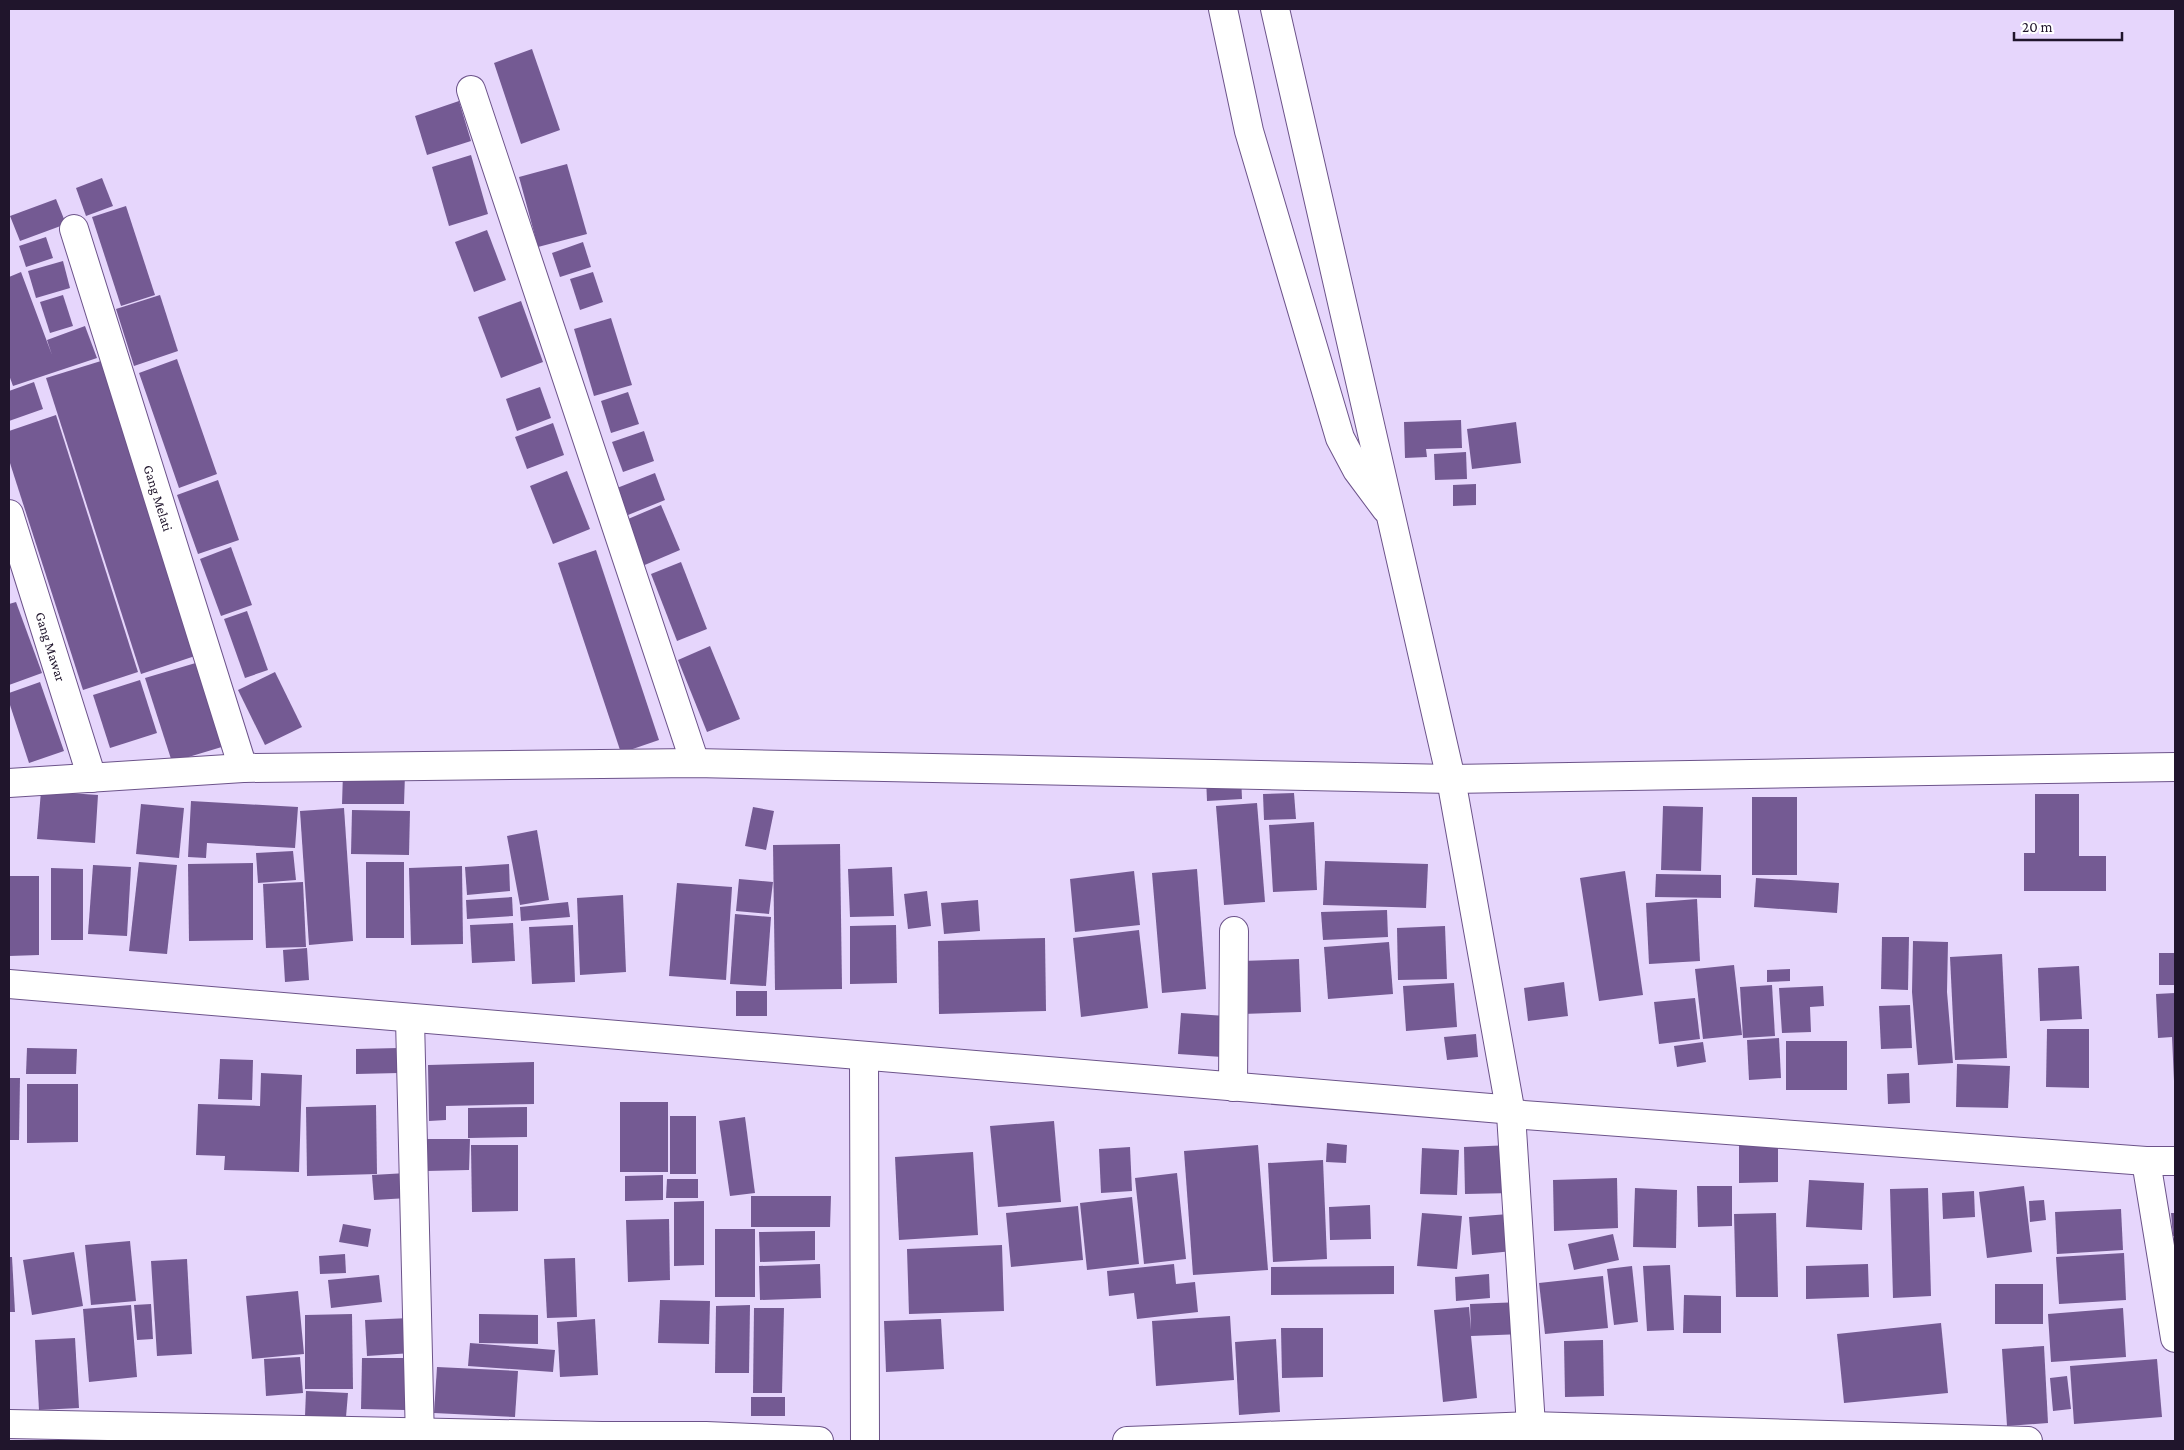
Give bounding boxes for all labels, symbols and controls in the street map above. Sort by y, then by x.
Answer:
scale bar [2014,10,2122,42]
text: 20 m [2022,19,2053,35]
street label: Gang Melati [140,463,176,533]
street label: Gang Mawar [32,610,69,683]

